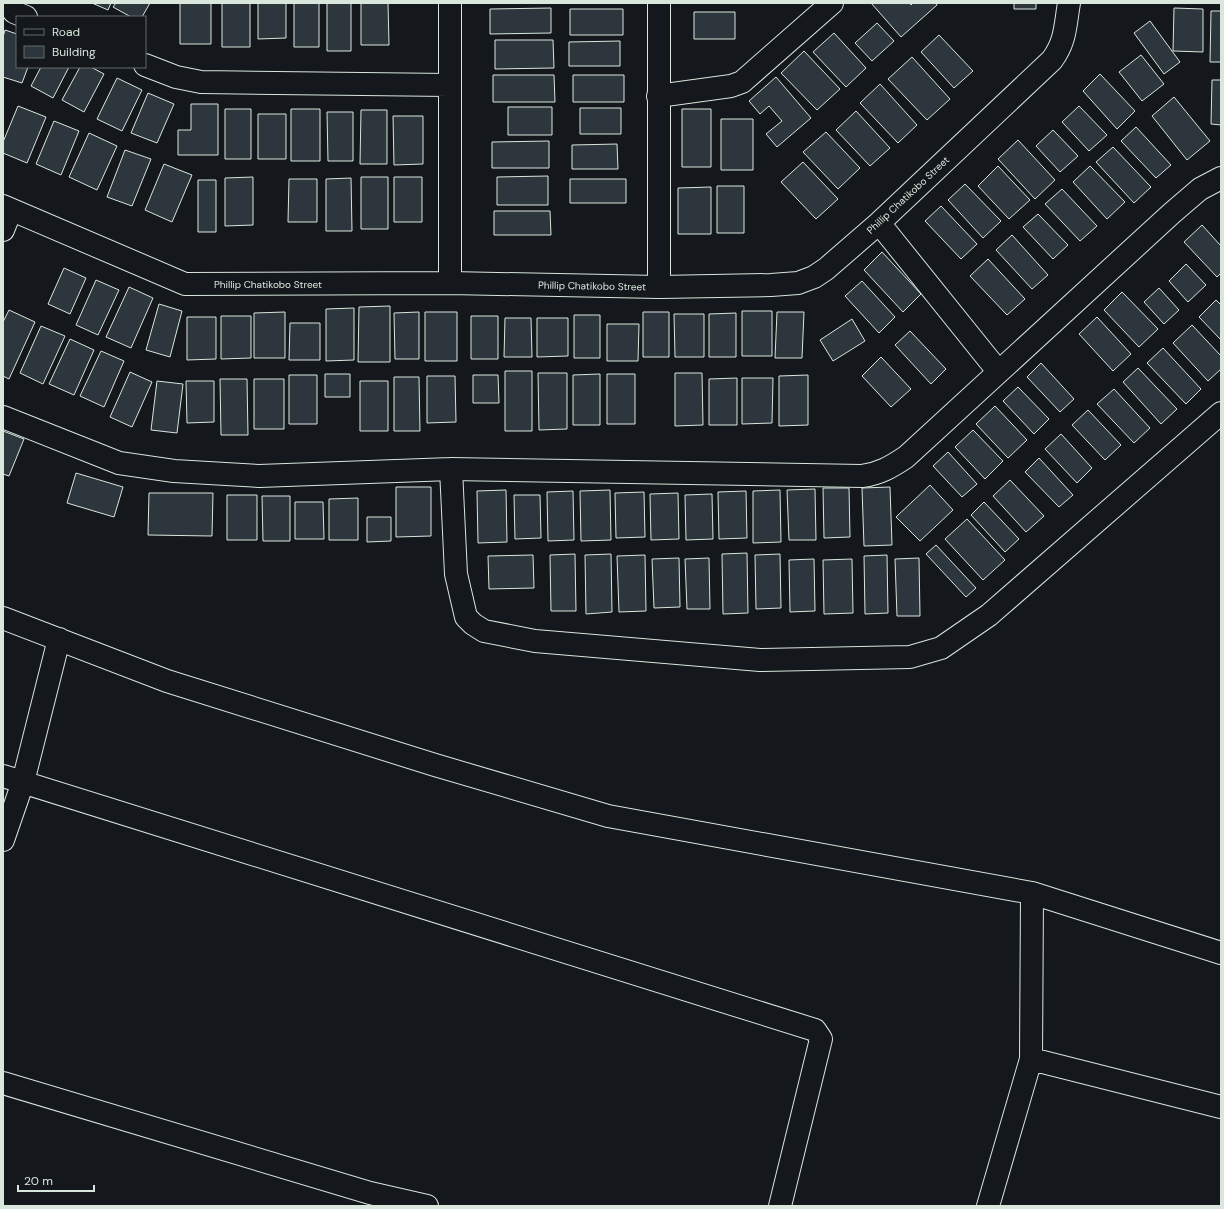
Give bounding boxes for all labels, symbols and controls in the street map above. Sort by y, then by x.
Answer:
legend [16,16,146,68]
text: Road [52,24,80,40]
text: Building [52,44,96,60]
street label: Phillip Chatikobo Street [864,153,952,237]
street label: Phillip Chatikobo Street [214,278,322,291]
street label: Phillip Chatikobo Street [538,279,646,293]
scale bar [18,1167,94,1193]
text: 20 m [24,1173,53,1189]

